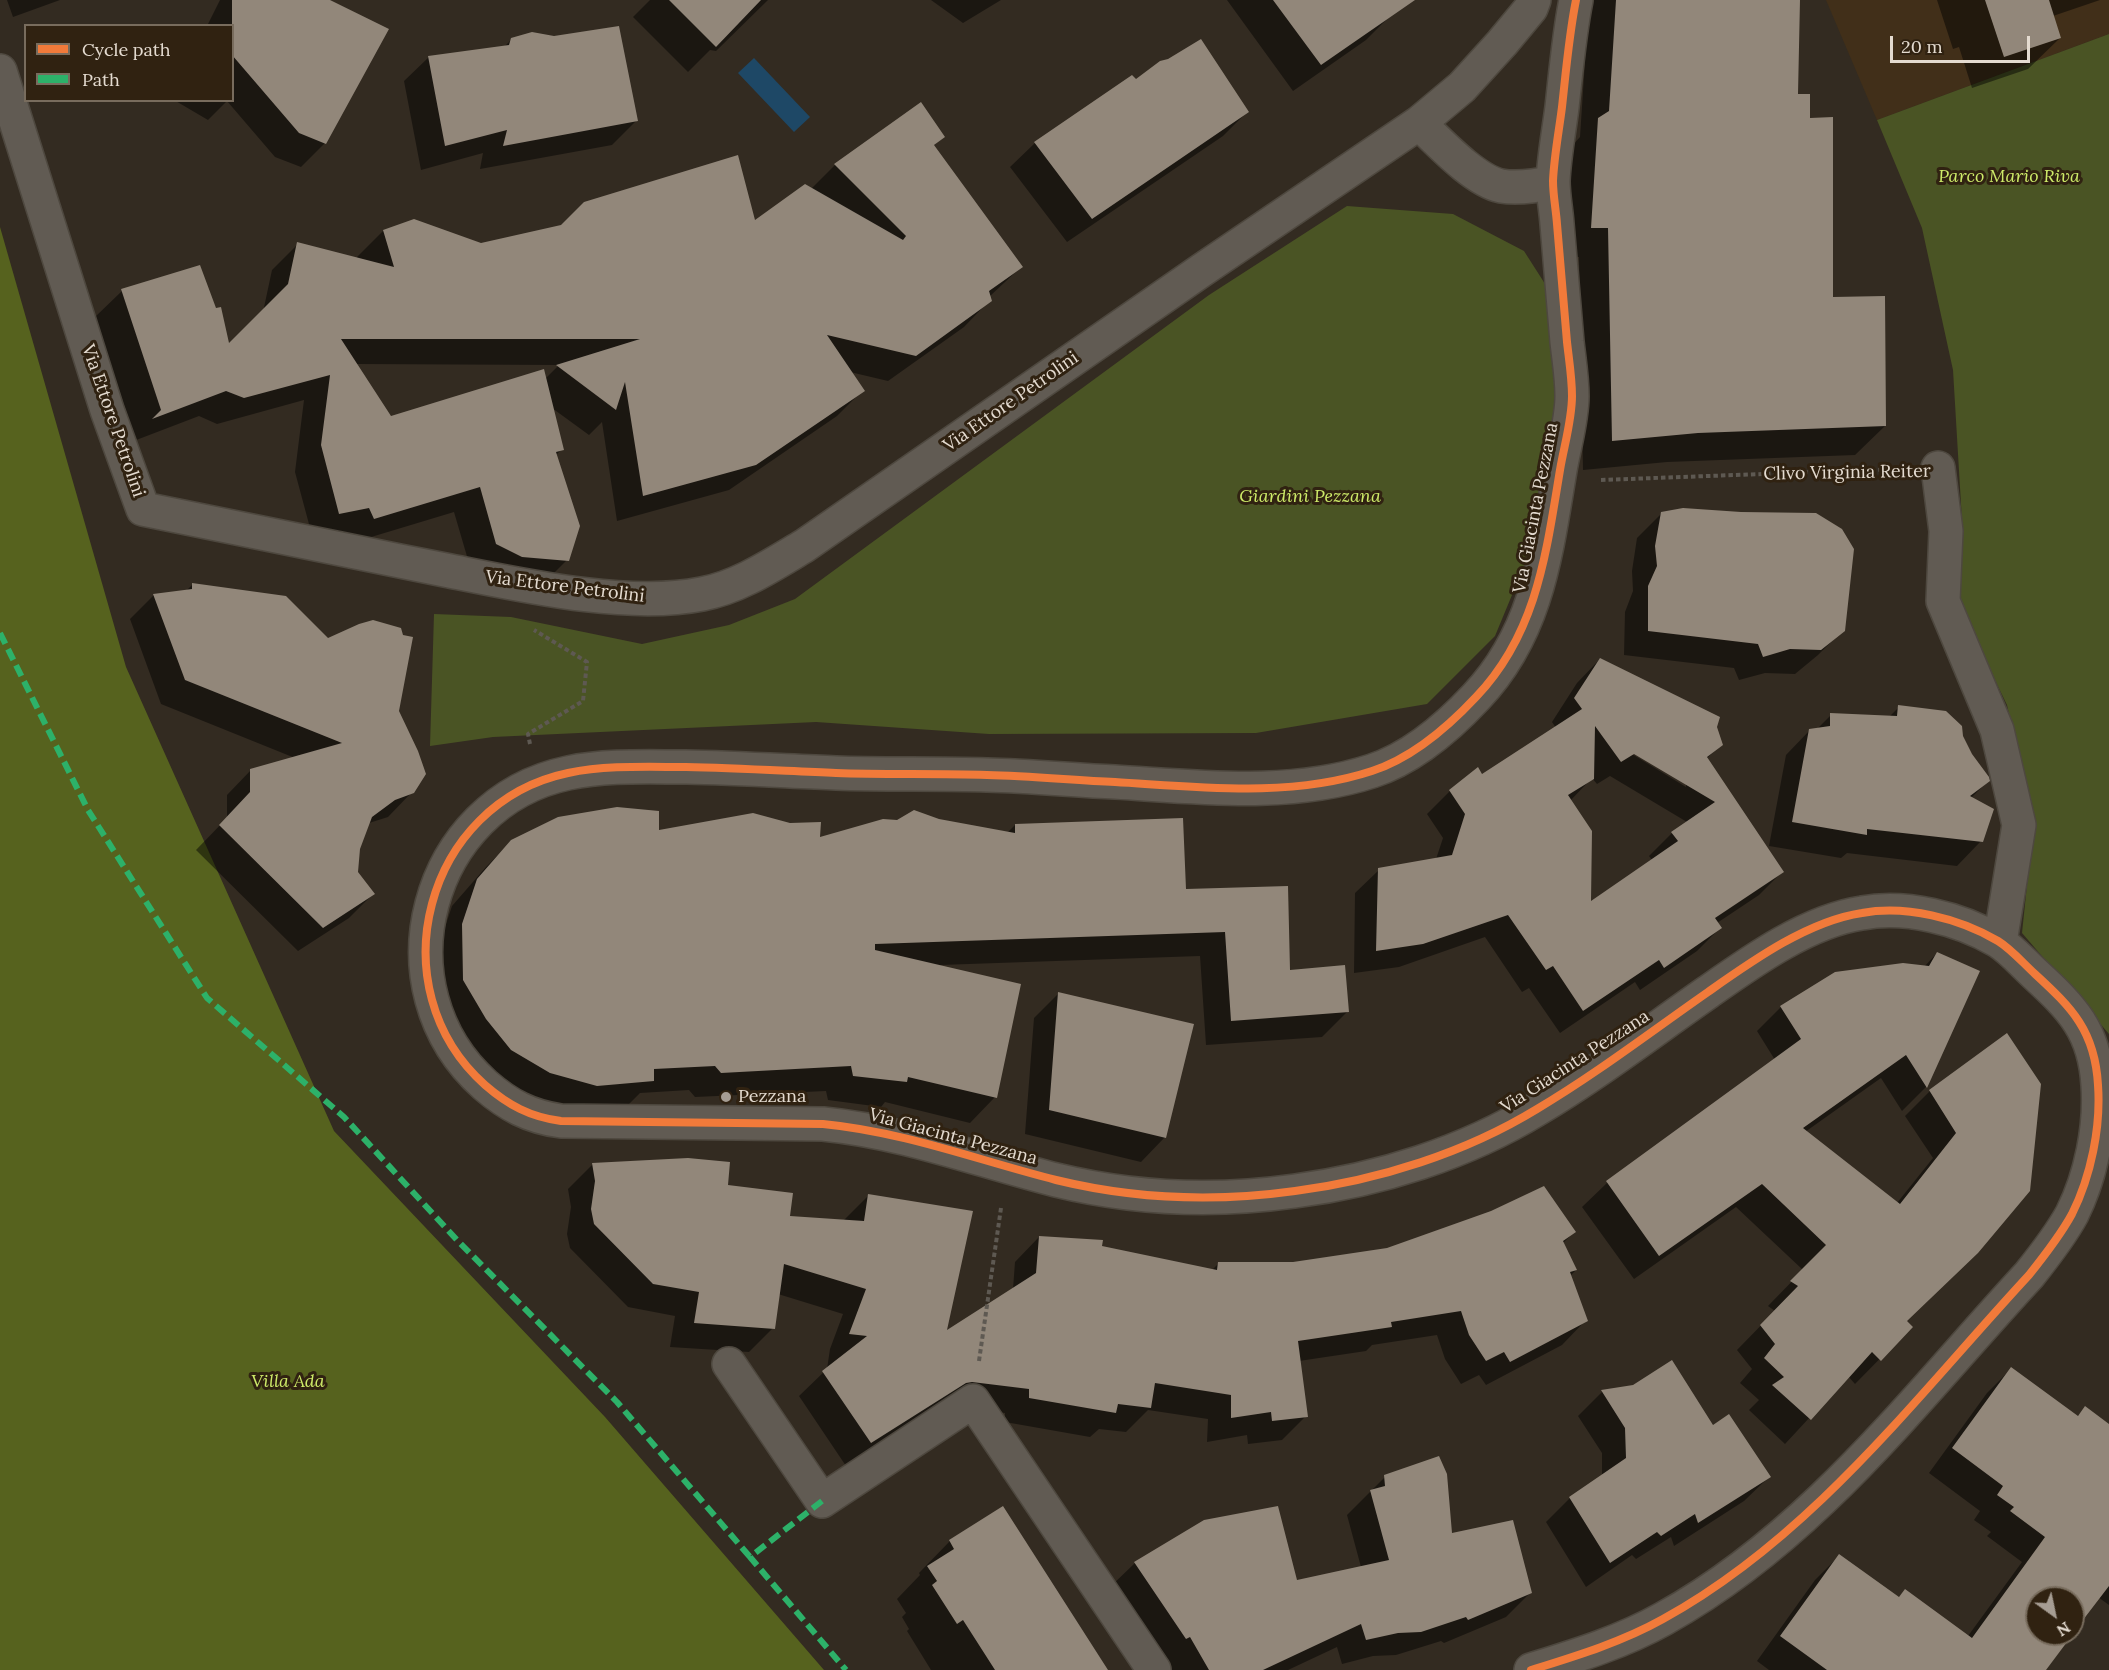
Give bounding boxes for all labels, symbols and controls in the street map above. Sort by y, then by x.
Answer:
legend [24,24,234,102]
scale bar [1893,24,2032,62]
text: 20 m [1901,35,1943,58]
text: Cycle path [82,38,171,61]
text: Path [82,68,120,91]
park label: Parco Mario Riva [1938,166,2080,188]
street label: Via Ettore Petrolini [77,342,149,500]
street label: Via Ettore Petrolini [939,347,1083,457]
street label: Via Giacinta Pezzana [1509,421,1563,595]
street label: Clivo Virginia Reiter [1763,461,1931,485]
park label: Giardini Pezzana [1239,486,1381,508]
street label: Via Ettore Petrolini [484,567,646,607]
street label: Via Giacinta Pezzana [1496,1006,1654,1118]
place label: Pezzana [738,1086,806,1108]
marker: Pezzana [719,1090,733,1104]
street label: Via Giacinta Pezzana [867,1104,1039,1170]
park label: Villa Ada [251,1371,325,1393]
north arrow [2025,1586,2085,1646]
text: N [2053,1618,2074,1641]

